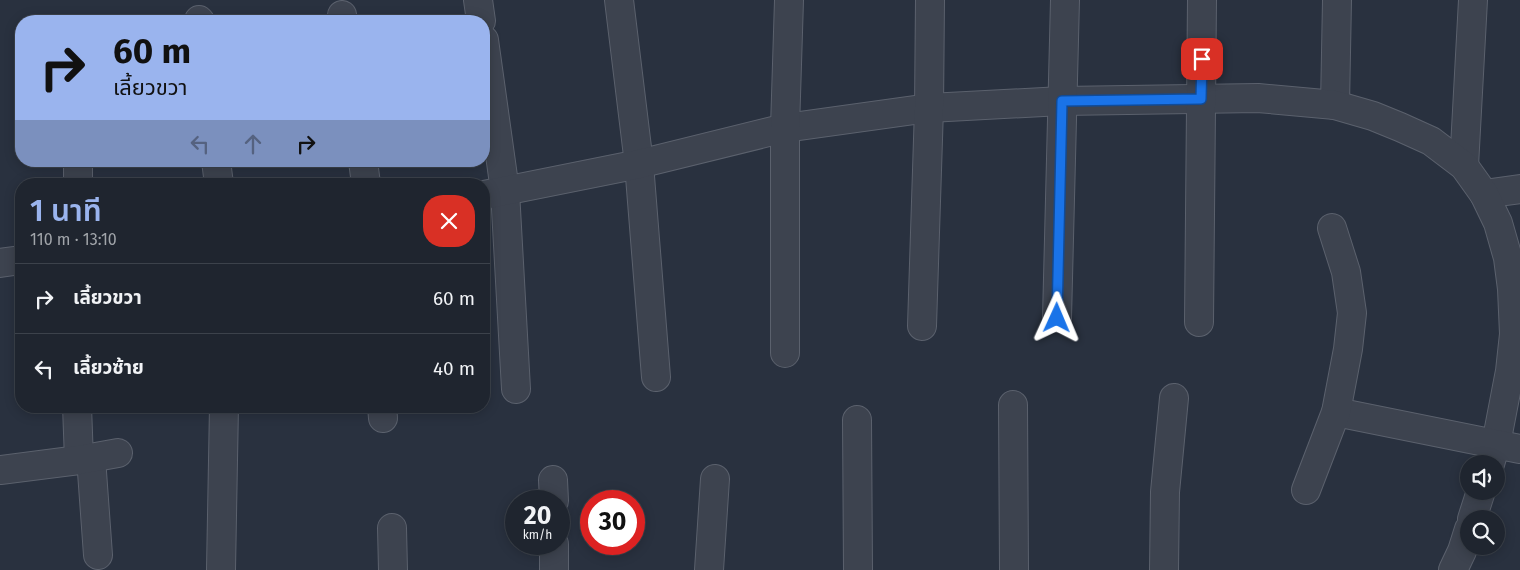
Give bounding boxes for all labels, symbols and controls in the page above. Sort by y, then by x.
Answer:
text: 60 m [113,30,191,72]
icon: right [30,35,95,100]
pin [1181,38,1223,80]
icon: arrive [1188,45,1216,73]
text: เลี้ยวขวา [113,74,188,101]
icon: left [186,130,214,158]
icon: ahead [239,130,267,158]
icon: right [292,130,320,158]
text: 1 นาที [30,193,102,229]
button: close [423,195,475,247]
text: 110 m · 13:10 [30,230,117,249]
icon: right [30,285,58,313]
text: เลี้ยวขวา [73,286,142,309]
text: 60 m [433,287,475,310]
position arrow [1030,291,1082,343]
icon: left [30,355,58,383]
text: เลี้ยวซ้าย [73,356,144,379]
text: 40 m [433,357,475,380]
map controls [1460,455,1505,555]
button: sound [1460,455,1505,500]
speed limit sign: 30 [580,490,645,555]
text: 20 [524,501,551,531]
button: search [1460,510,1505,555]
text: km/h [523,528,552,542]

